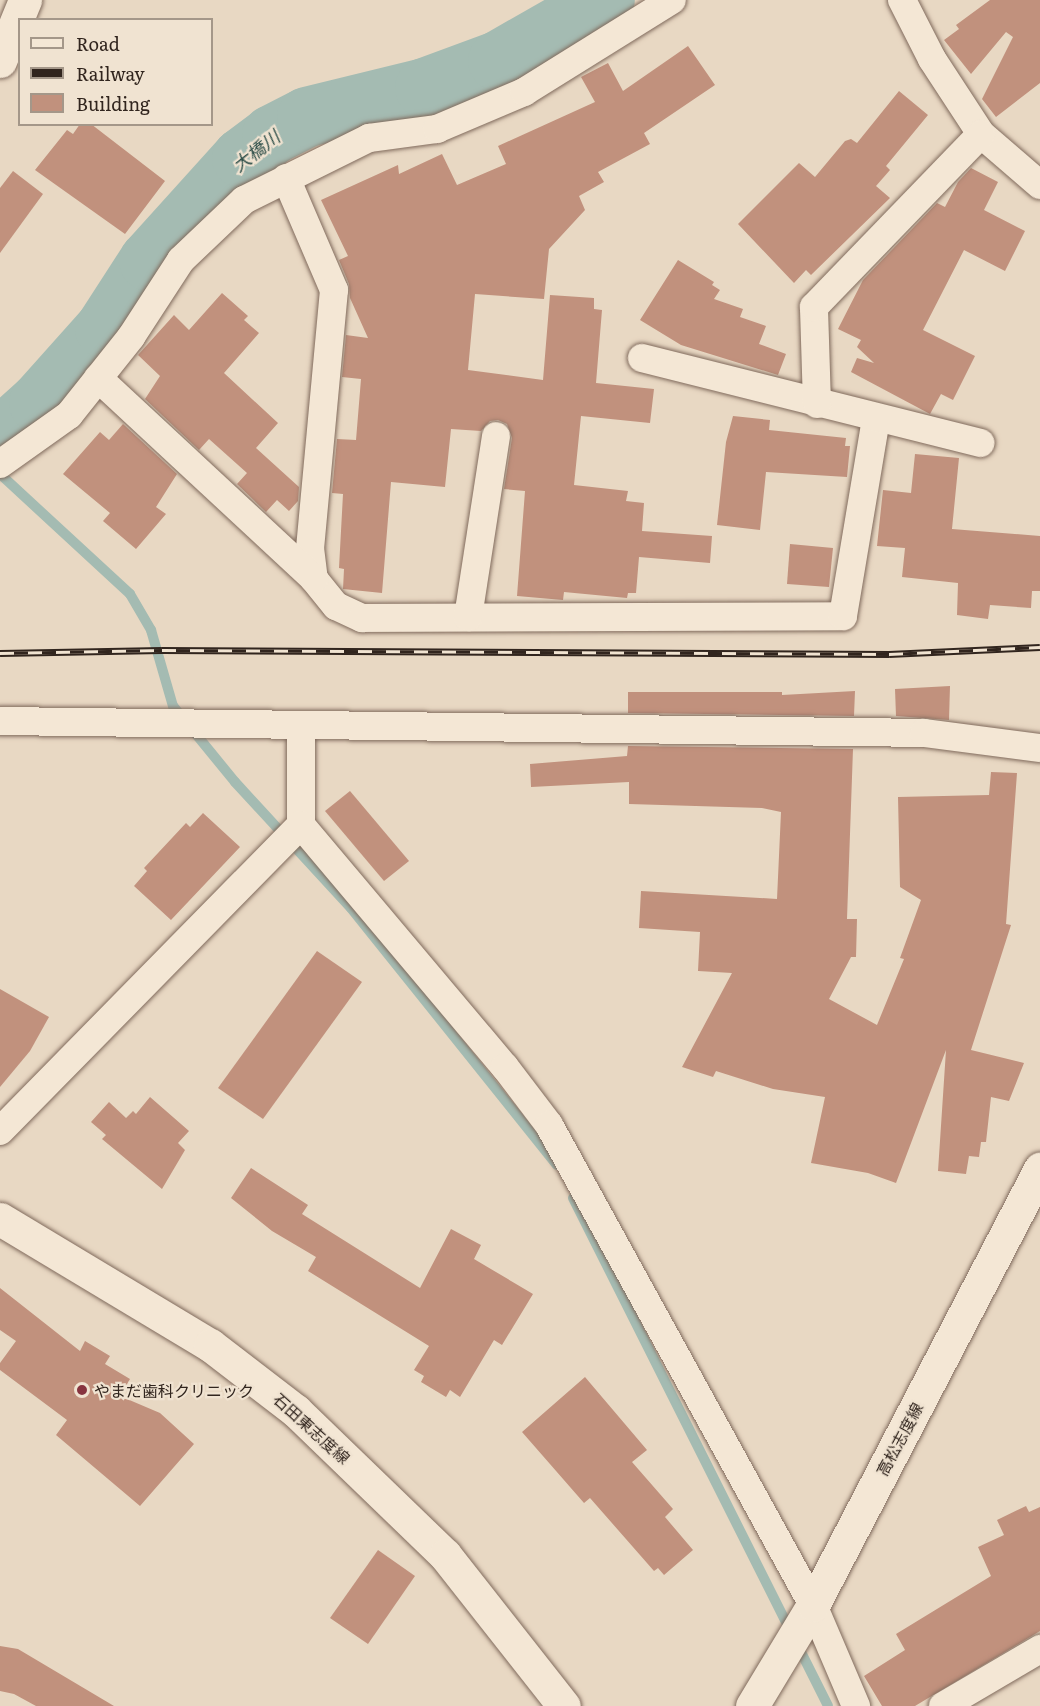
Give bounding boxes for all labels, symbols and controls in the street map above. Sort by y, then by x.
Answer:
legend [18,18,213,126]
text: Road [76,30,120,57]
text: Railway [76,60,145,87]
text: Building [76,90,150,117]
water label: 大橋川 [228,126,284,176]
place label: やまだ歯科クリニック [94,1380,254,1400]
marker: やまだ歯科クリニック [75,1383,89,1397]
street label: 石田東志度線 [270,1389,354,1467]
street label: 高松志度線 [872,1399,926,1479]

